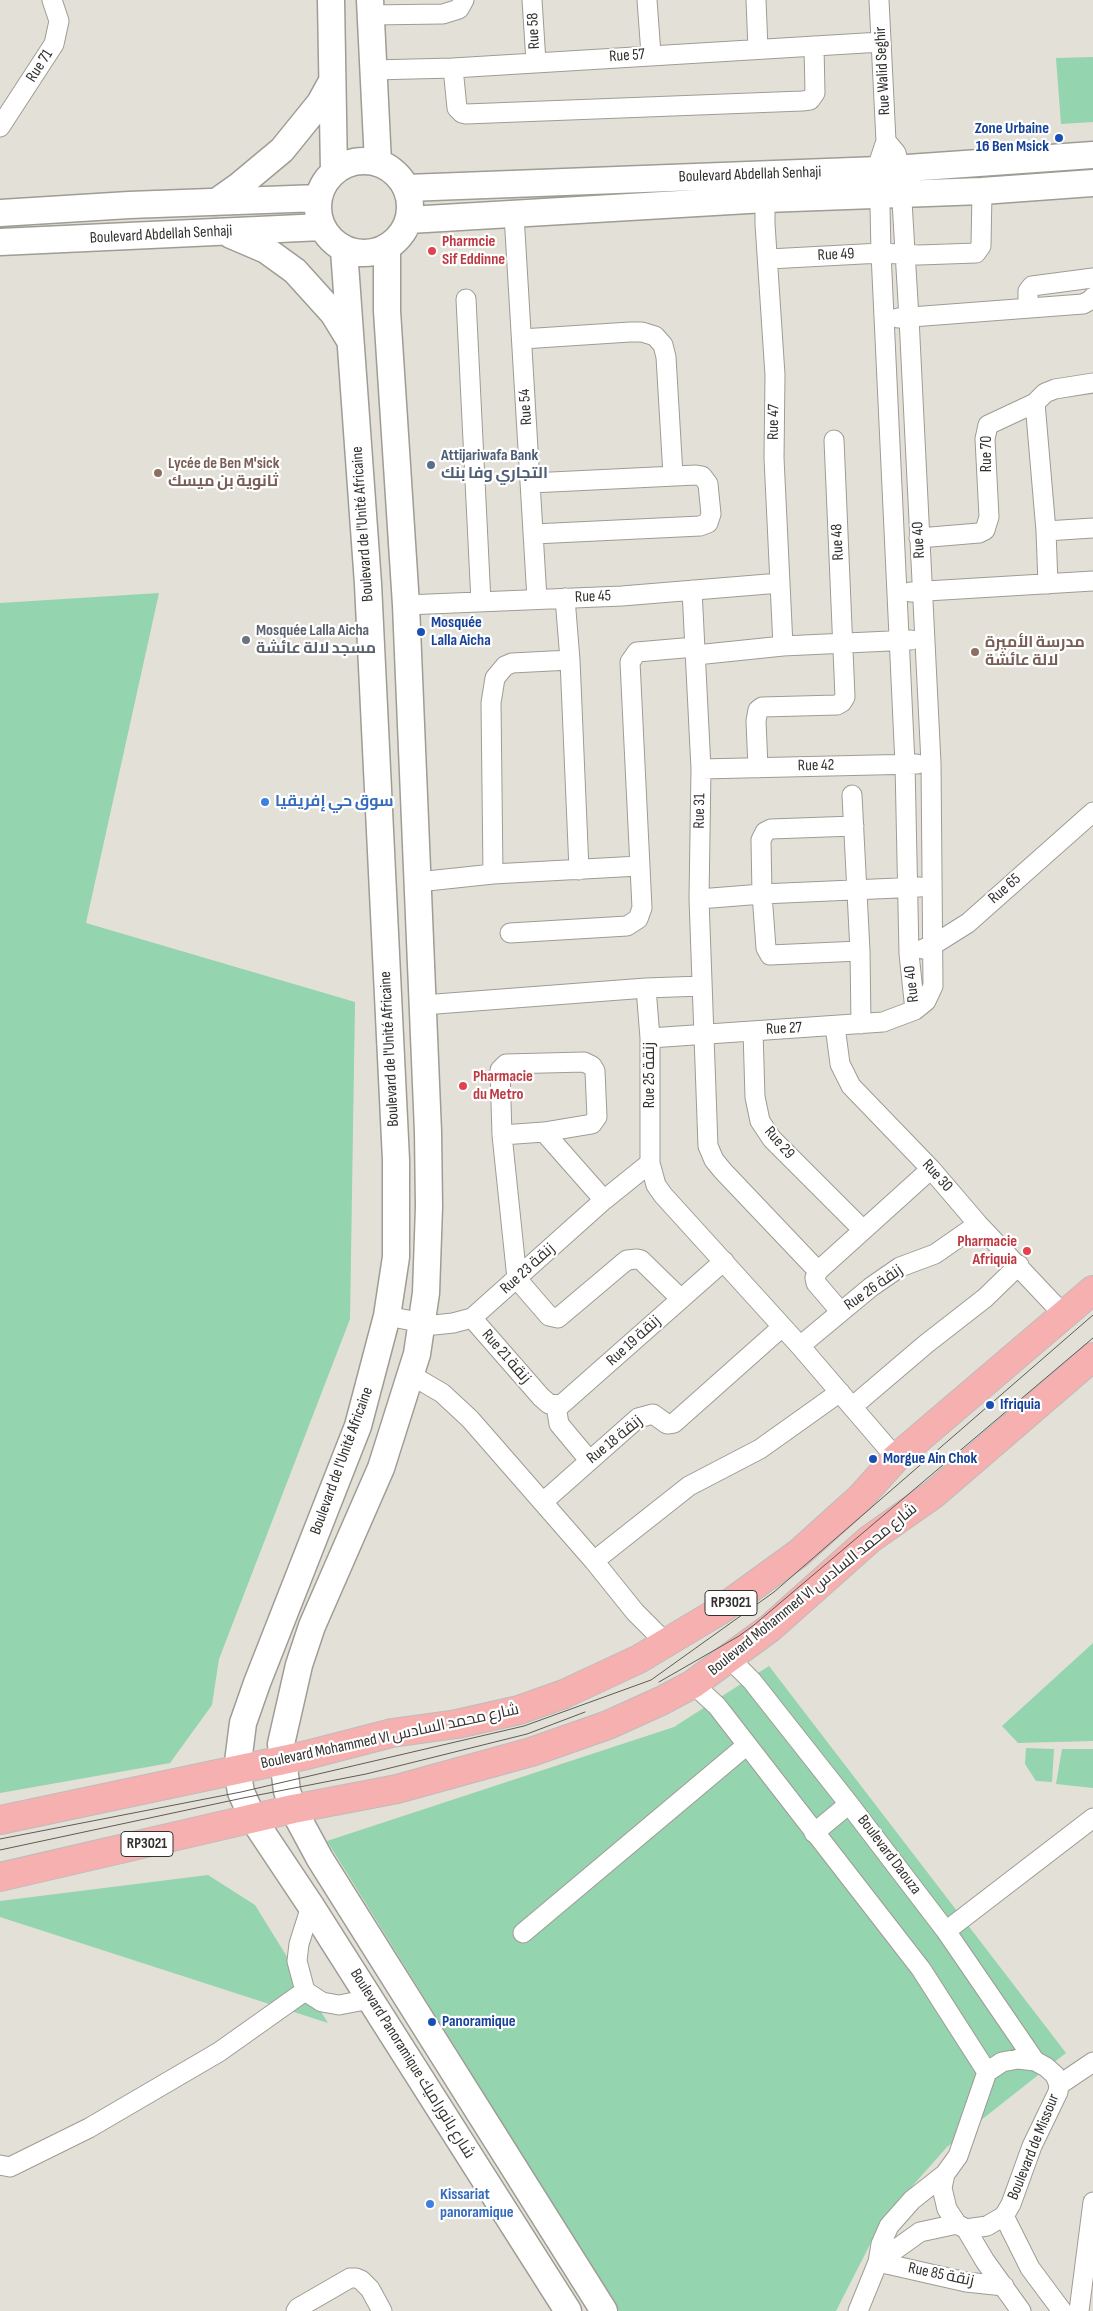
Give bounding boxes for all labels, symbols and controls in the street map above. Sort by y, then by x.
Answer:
street label: Rue 58 [523,12,545,50]
street label: Rue Walid Seghir [871,26,895,116]
street label: Rue 57 [608,45,646,67]
street label: Rue 71 [22,46,58,86]
place label: Zone Urbaine 16 Ben Msick [975,119,1049,157]
marker: Zone Urbaine 16 Ben Msick [1053,132,1065,144]
street label: Boulevard Abdellah Senhaji [678,163,822,187]
street label: Boulevard Abdellah Senhaji [89,222,233,248]
place label: Pharmcie Sif Eddinne [442,232,505,270]
street label: Rue 49 [817,244,855,266]
marker: Pharmcie Sif Eddinne [426,245,438,257]
street label: Rue 54 [515,388,537,426]
street label: Rue 47 [764,404,784,440]
street label: Rue 70 [977,436,997,472]
street label: Boulevard de l'Unité Africaine [348,446,378,602]
place label: Attijariwafa Bank التجاري وفا بنك [441,446,548,484]
place label: Lycée de Ben M'sick ثانوية بن ميسك [168,454,280,492]
marker: Attijariwafa Bank التجاري وفا بنك [425,459,437,471]
marker: Lycée de Ben M'sick ثانوية بن ميسك [152,467,164,479]
street label: Rue 40 [908,521,930,559]
street label: Rue 48 [827,523,849,561]
street label: Rue 45 [575,587,611,607]
place label: Mosquée Lalla Aicha [431,613,491,651]
place label: Mosquée Lalla Aicha مسجد لالة عائشة [256,621,376,659]
marker: Mosquée Lalla Aicha [415,626,427,638]
place label: مدرسة الأميرة لالة عائشة [985,633,1085,671]
marker: Mosquée Lalla Aicha مسجد لالة عائشة [240,634,252,646]
marker: مدرسة الأميرة لالة عائشة [969,646,981,658]
street label: Rue 42 [798,756,834,776]
place label: سوق حي إفريقيا [275,792,394,812]
street label: Rue 31 [690,793,710,829]
marker: سوق حي إفريقيا [259,796,271,808]
street label: Rue 65 [985,870,1025,908]
street label: Rue 40 [901,965,923,1003]
street label: Boulevard de l'Unité Africaine [376,971,404,1127]
street label: Rue 27 [765,1018,803,1040]
street label: Rue 25 زنقة [640,1042,660,1108]
place label: Pharmacie du Metro [473,1067,533,1105]
marker: Pharmacie du Metro [457,1080,469,1092]
street label: Rue 29 [760,1123,798,1163]
street label: Rue 30 [918,1156,956,1196]
place label: Pharmacie Afriquia [957,1232,1017,1270]
street label: Rue 23 زنقة [497,1239,559,1299]
marker: Pharmacie Afriquia [1021,1245,1033,1257]
street label: Rue 26 زنقة [841,1261,907,1315]
street label: Rue 19 زنقة [603,1312,665,1370]
street label: Rue 21 زنقة [477,1326,535,1388]
street label: Boulevard de l'Unité Africaine [306,1385,378,1537]
place label: Ifriquia [1000,1395,1040,1415]
marker: Ifriquia [984,1399,996,1411]
street label: Rue 18 زنقة [583,1412,647,1468]
place label: Morgue Ain Chok [883,1449,977,1469]
marker: Morgue Ain Chok [867,1453,879,1465]
street label: Boulevard Mohammed VI شارع محمد السادس [705,1500,921,1680]
road number: RP3021 [705,1590,757,1616]
street label: Boulevard Mohammed VI شارع محمد السادس [259,1700,521,1774]
street label: Boulevard Daouza [853,1811,925,1899]
road number: RP3021 [121,1832,173,1856]
street label: Boulevard Panoramique شارع بانوراميك [345,1966,479,2162]
place label: Panoramique [442,2012,516,2032]
marker: Panoramique [426,2016,438,2028]
street label: Boulevard de Missour [1004,2091,1064,2203]
place label: Kissariat panoramique [440,2185,513,2223]
marker: Kissariat panoramique [424,2198,436,2210]
street label: Rue 85 زنقة [906,2259,976,2291]

